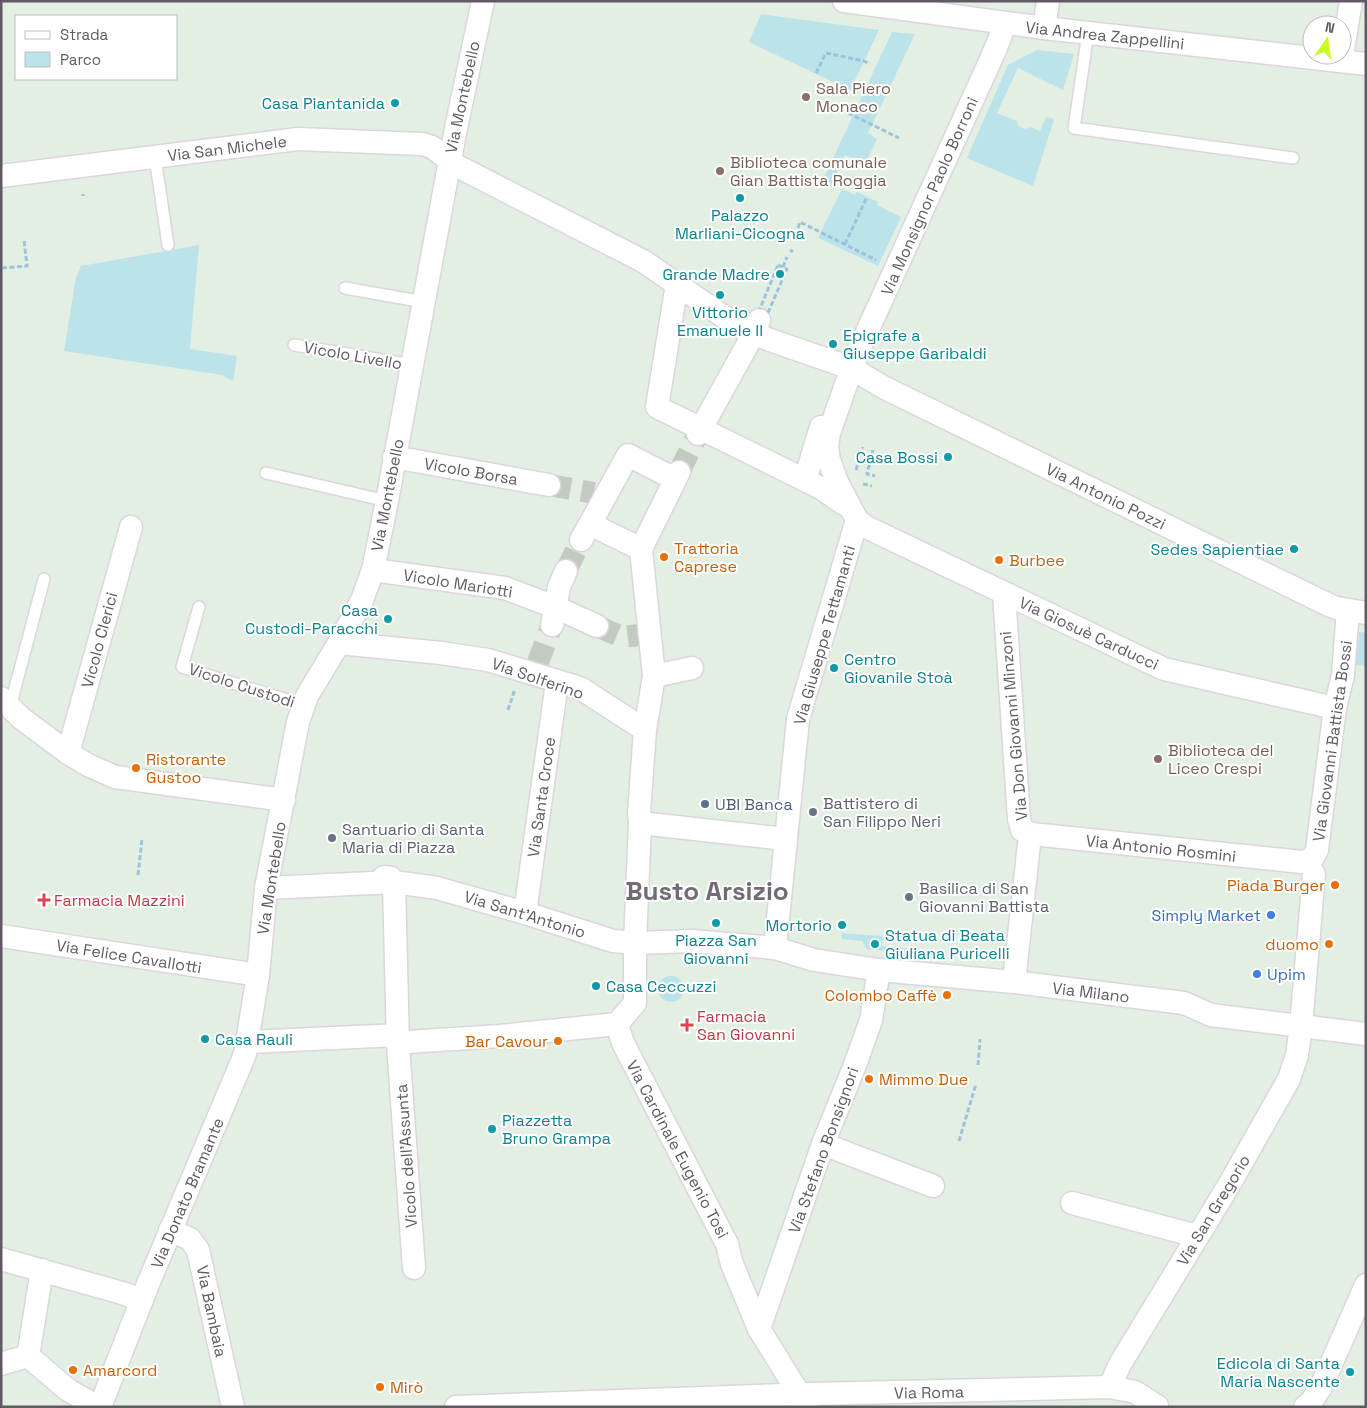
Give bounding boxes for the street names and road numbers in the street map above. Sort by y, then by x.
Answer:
street label: Via Andrea Zappellini [1024,17,1185,54]
street label: Via Montebello [440,39,485,155]
street label: Via Monsignor Paolo Borroni [876,94,983,299]
street label: Via San Michele [166,131,288,166]
street label: Vicolo Livello [302,337,404,374]
street label: Via Montebello [366,437,409,553]
street label: Vicolo Borsa [422,453,520,490]
street label: Via Antonio Pozzi [1042,458,1169,535]
street label: Via Giuseppe Tettamanti [789,543,860,727]
street label: Vicolo Mariotti [402,564,514,603]
street label: Vicolo Clerici [77,590,122,690]
street label: Via Giosuè Carducci [1016,592,1162,675]
street label: Via Don Giovanni Minzoni [995,630,1032,822]
street label: Via Giovanni Battista Bossi [1308,639,1357,843]
street label: Via Solferino [489,653,587,704]
street label: Vicolo Custodi [186,658,298,713]
street label: Via Santa Croce [523,736,560,859]
street label: Via Montebello [252,820,291,936]
street label: Via Antonio Rosmini [1085,830,1237,867]
street label: Via Sant'Antonio [462,886,588,943]
street label: Via Felice Cavallotti [55,935,203,978]
street label: Via Milano [1051,977,1131,1008]
street label: Via Cardinale Eugenio Tosi [622,1056,734,1242]
street label: Via Stefano Bonsignori [784,1064,863,1236]
street label: Vicolo dell'Assunta [391,1083,422,1229]
street label: Via Donato Bramante [146,1115,229,1272]
street label: Via San Gregorio [1172,1151,1255,1270]
street label: Via Bambaia [192,1263,231,1359]
street label: Via Roma [894,1381,964,1404]

